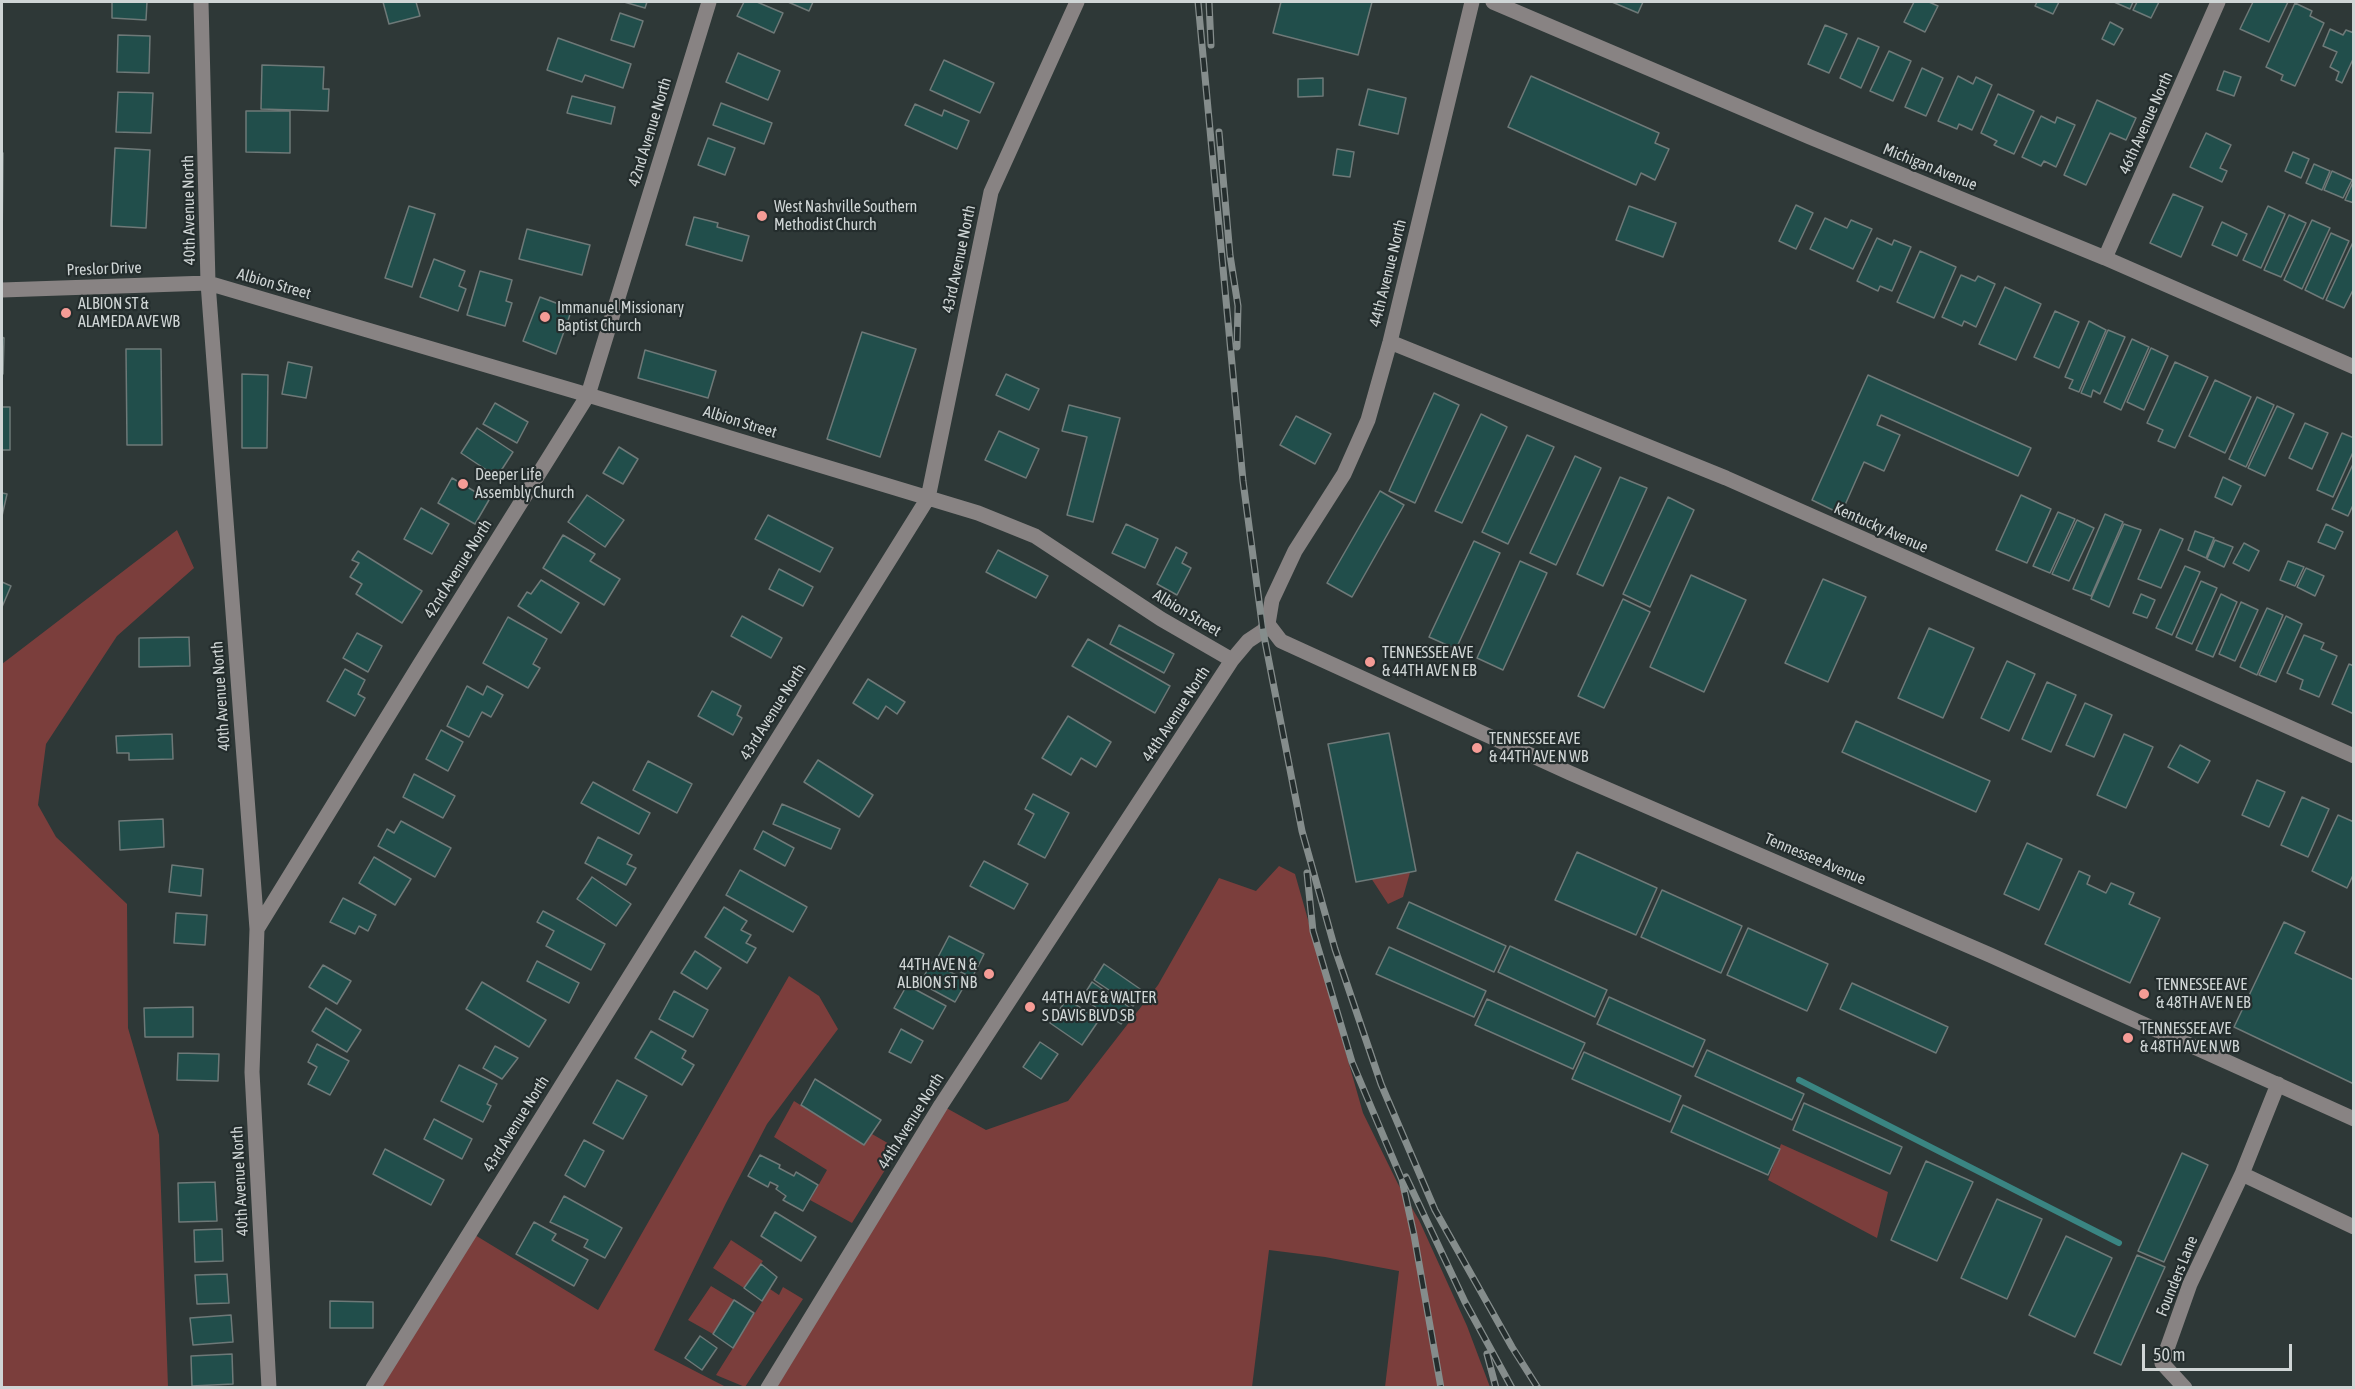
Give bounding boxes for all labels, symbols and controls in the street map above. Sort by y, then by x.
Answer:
street label: 46th Avenue North [2115,69,2177,177]
street label: 42nd Avenue North [624,75,676,189]
street label: Michigan Avenue [1880,139,1980,195]
street label: 40th Avenue North [178,155,200,265]
place label: West Nashville Southern Methodist Church [774,197,917,235]
street label: 43rd Avenue North [938,203,980,315]
marker: West Nashville Southern Methodist Church [755,209,769,223]
street label: 44th Avenue North [1365,217,1411,329]
street label: Preslor Drive [66,258,142,280]
street label: Albion Street [235,264,313,304]
place label: ALBION ST & ALAMEDA AVE WB [78,294,180,332]
place label: Immanuel Missionary Baptist Church [557,298,684,336]
marker: ALBION ST & ALAMEDA AVE WB [59,306,73,320]
marker: Immanuel Missionary Baptist Church [538,310,552,324]
street label: Albion Street [701,402,779,442]
place label: Deeper Life Assembly Church [475,465,574,503]
marker: Deeper Life Assembly Church [456,477,470,491]
street label: Kentucky Avenue [1831,499,1931,557]
street label: 42nd Avenue North [420,516,496,622]
street label: Albion Street [1150,585,1224,641]
street label: 40th Avenue North [208,640,234,752]
place label: TENNESSEE AVE & 44TH AVE N EB [1382,643,1476,681]
marker: TENNESSEE AVE & 44TH AVE N EB [1363,655,1377,669]
street label: 43rd Avenue North [736,660,810,764]
street label: 44th Avenue North [1138,663,1214,765]
place label: TENNESSEE AVE & 44TH AVE N WB [1489,729,1588,767]
marker: TENNESSEE AVE & 44TH AVE N WB [1470,741,1484,755]
street label: Tennessee Avenue [1761,829,1869,889]
place label: 44TH AVE N & ALBION ST NB [897,955,977,993]
marker: 44TH AVE N & ALBION ST NB [982,967,996,981]
place label: TENNESSEE AVE & 48TH AVE N EB [2156,975,2250,1013]
marker: TENNESSEE AVE & 48TH AVE N EB [2137,987,2151,1001]
place label: 44TH AVE & WALTER S DAVIS BLVD SB [1042,988,1156,1026]
marker: 44TH AVE & WALTER S DAVIS BLVD SB [1023,1000,1037,1014]
place label: TENNESSEE AVE & 48TH AVE N WB [2140,1019,2239,1057]
marker: TENNESSEE AVE & 48TH AVE N WB [2121,1031,2135,1045]
street label: 44th Avenue North [874,1069,948,1173]
street label: 43rd Avenue North [479,1072,553,1176]
street label: 40th Avenue North [228,1126,252,1236]
street label: Founders Lane [2152,1233,2202,1319]
scale bar [2145,1332,2295,1370]
text: 50 m [2153,1344,2185,1365]

